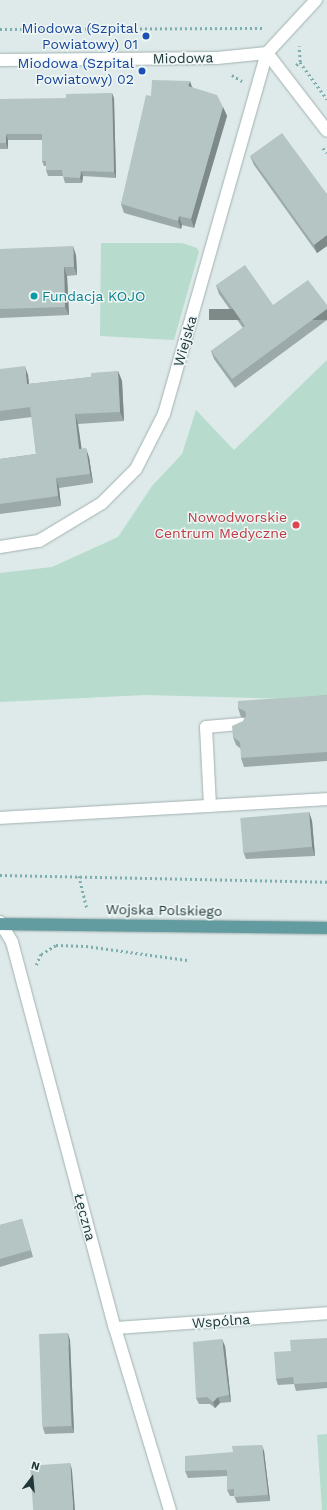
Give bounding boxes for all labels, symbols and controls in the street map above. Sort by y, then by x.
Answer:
place label: Miodowa (Szpital Powiatowy) 01 [21,20,138,52]
marker: Miodowa (Szpital Powiatowy) 01 [141,31,151,41]
street label: Miodowa [153,49,213,67]
place label: Miodowa (Szpital Powiatowy) 02 [17,55,134,88]
marker: Miodowa (Szpital Powiatowy) 02 [137,66,147,76]
place label: Fundacja KOJO [42,288,146,304]
marker: Fundacja KOJO [29,291,39,301]
street label: Wiejska [170,314,200,368]
place label: Nowodworskie Centrum Medyczne [154,509,287,542]
marker: Nowodworskie Centrum Medyczne [290,519,302,531]
street label: Wojska Polskiego [105,901,223,919]
street label: Łęczna [71,1191,99,1243]
street label: Wspólna [191,1311,251,1331]
north arrow [12,1458,52,1498]
text: N [30,1459,41,1473]

